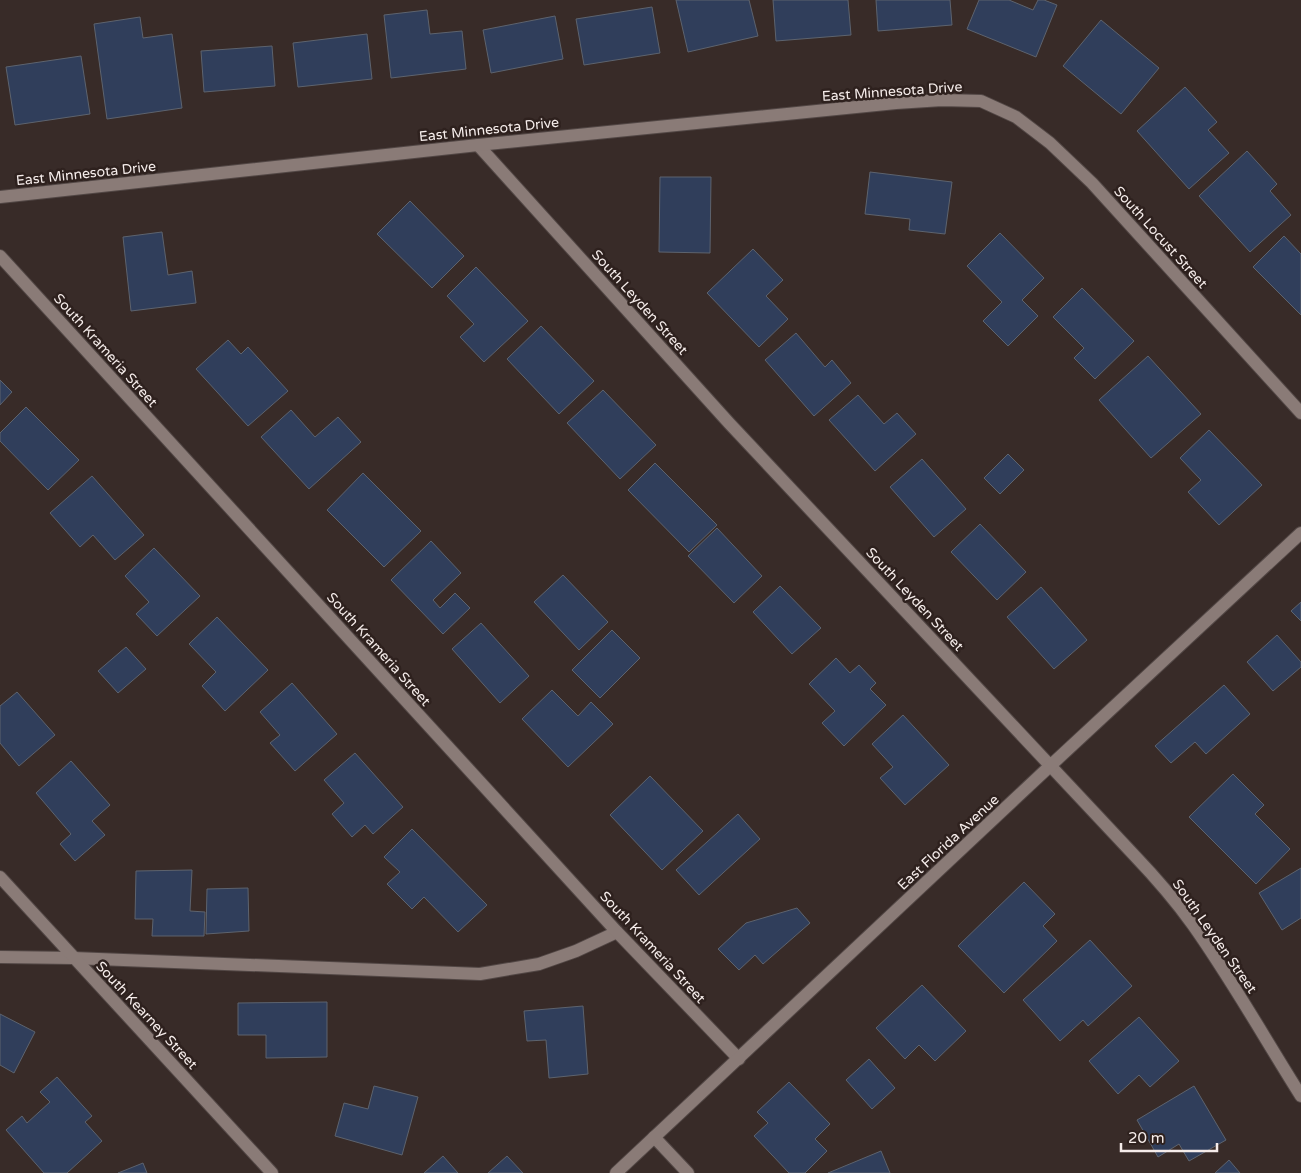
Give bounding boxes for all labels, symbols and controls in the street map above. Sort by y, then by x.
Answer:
street label: East Minnesota Drive [821,78,963,105]
street label: East Minnesota Drive [418,114,560,145]
street label: East Minnesota Drive [15,158,157,189]
street label: South Locust Street [1110,183,1211,292]
street label: South Leyden Street [588,246,692,359]
street label: South Krameria Street [50,290,162,411]
street label: South Leyden Street [862,544,967,655]
street label: South Krameria Street [323,589,435,710]
street label: East Florida Avenue [894,791,1002,894]
street label: South Leyden Street [1169,876,1261,997]
street label: South Krameria Street [596,888,709,1007]
street label: South Kearney Street [92,958,201,1073]
scale bar [1121,1120,1217,1152]
text: 20 m [1128,1129,1165,1147]

